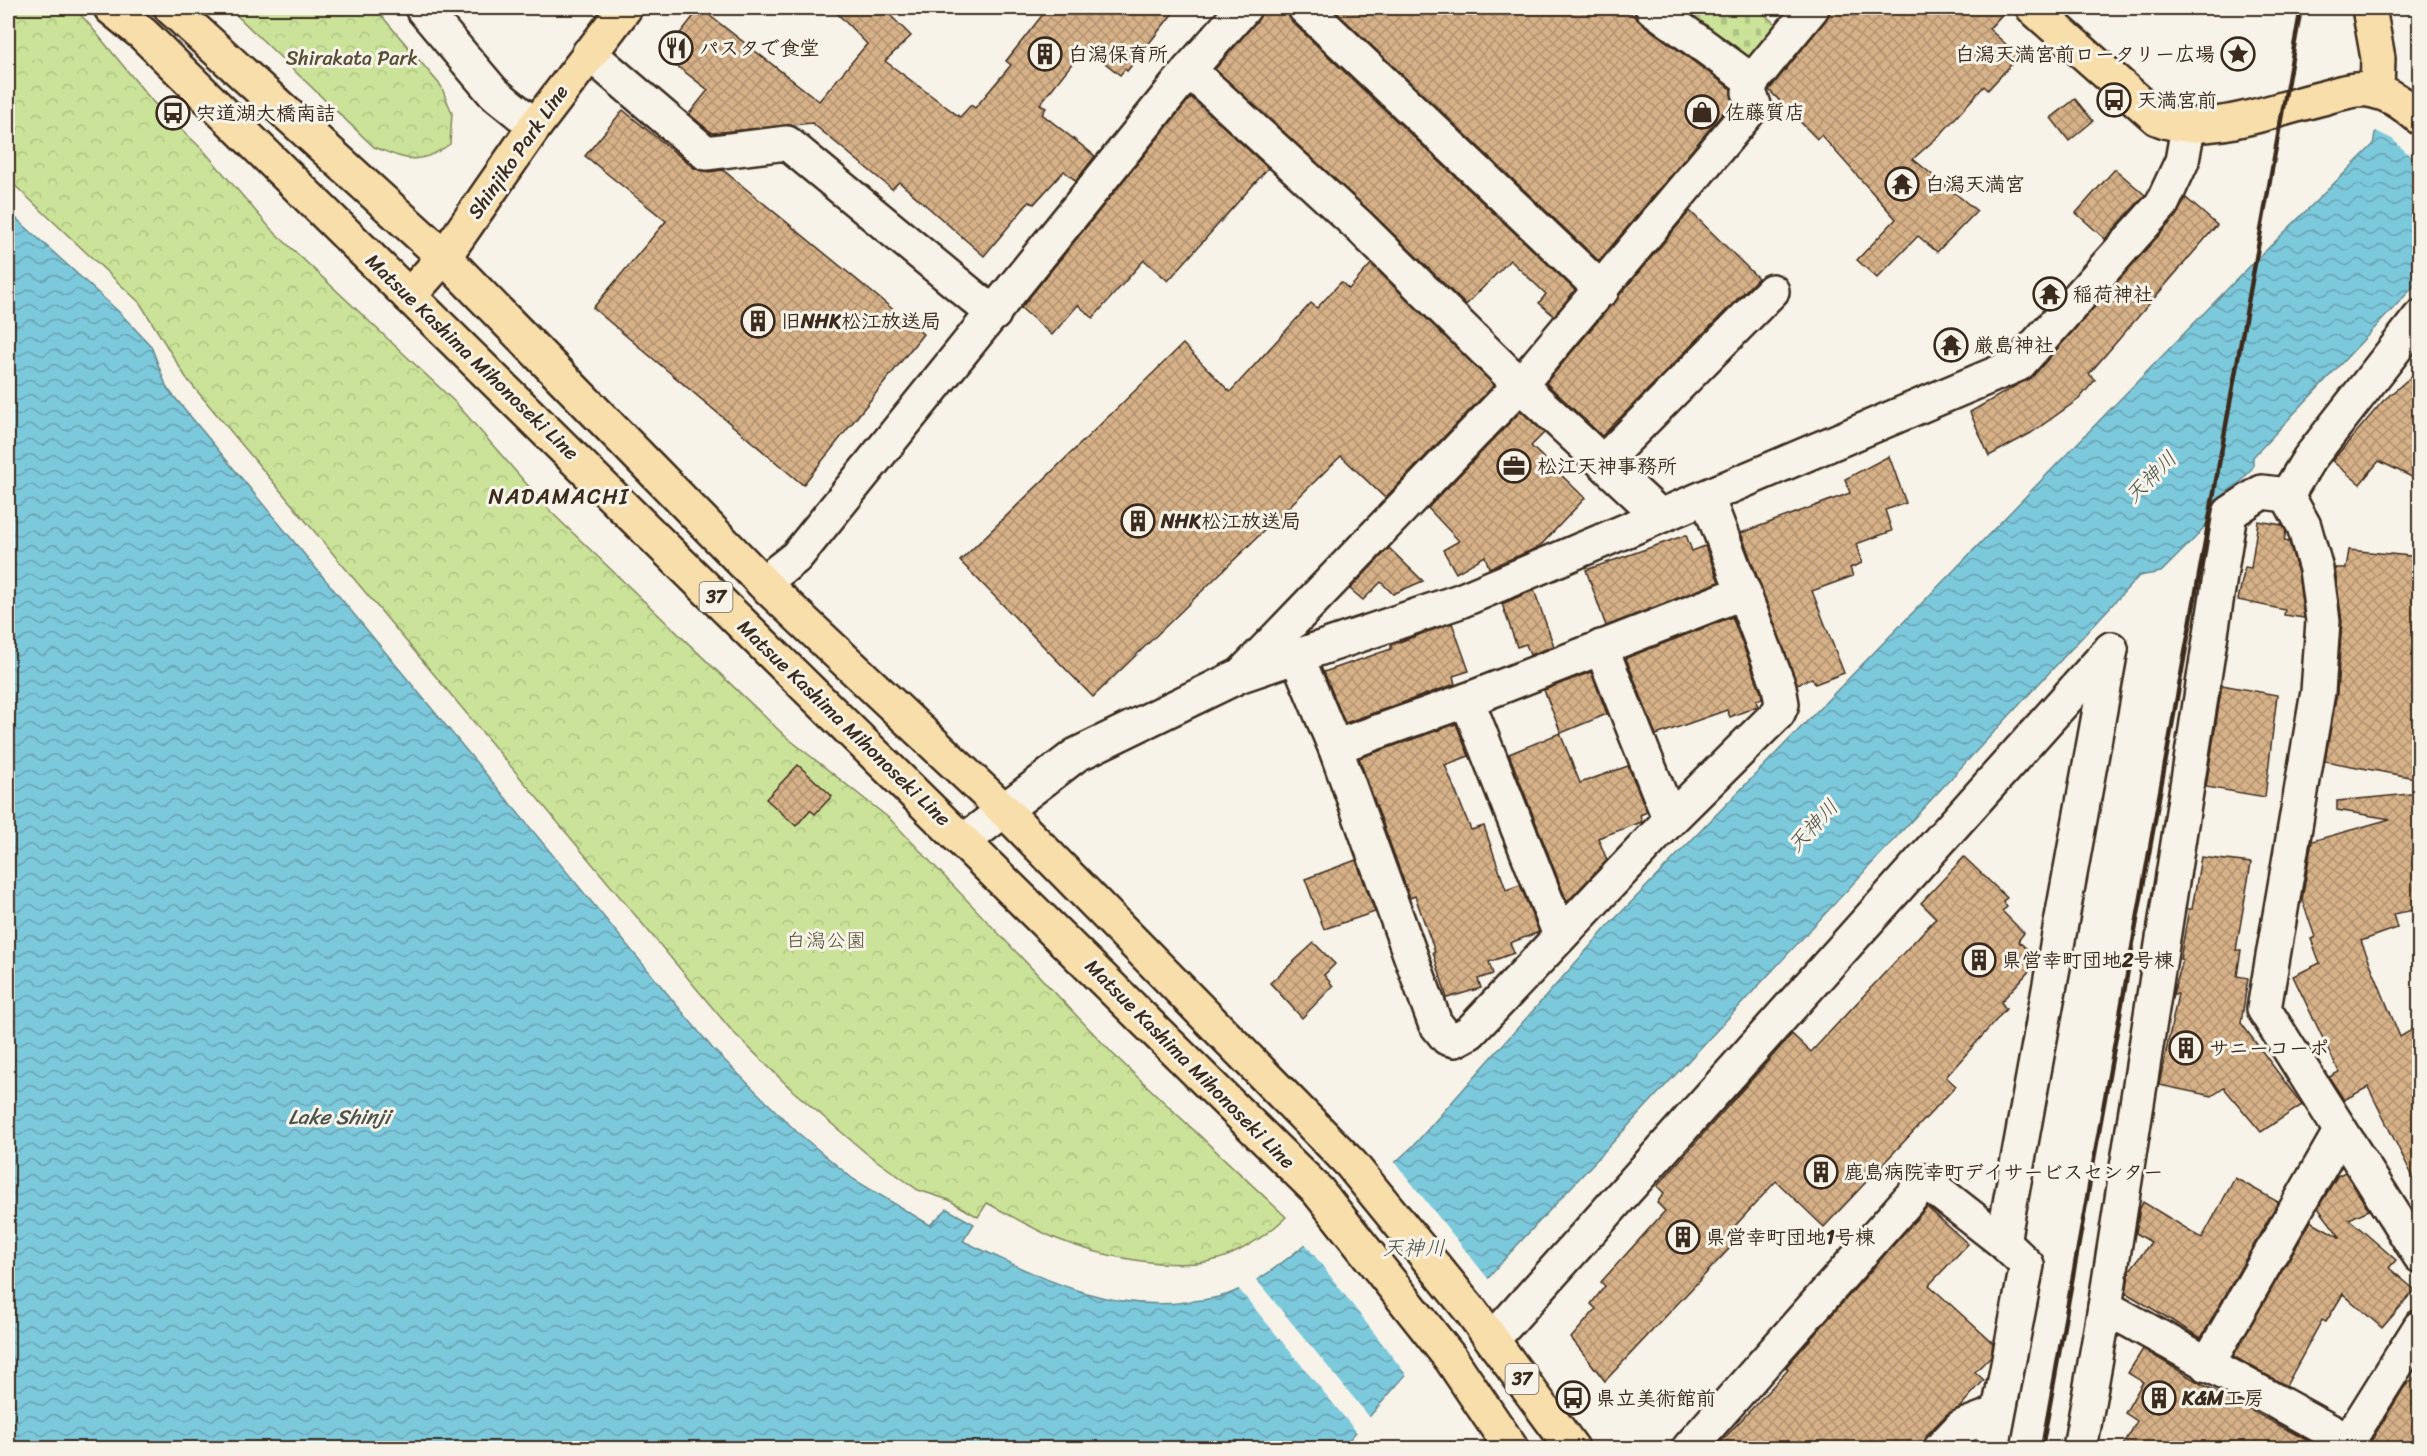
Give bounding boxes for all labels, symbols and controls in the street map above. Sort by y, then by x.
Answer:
restaurant icon: パスタで食堂 [658,30,694,66]
place label: パスタで食堂 [699,31,819,66]
building icon: 白潟保育所 [1027,36,1063,72]
place icon: 白潟天満宮前ロータリー広場 [2220,36,2256,72]
place label: 白潟保育所 [1068,37,1168,72]
place label: 白潟天満宮前ロータリー広場 [1955,37,2215,72]
park label: Shirakata Park [286,41,418,76]
street label: Shinjiko Park Line [458,77,578,227]
bus stop icon: 天満宮前 [2096,82,2132,118]
place label: 天満宮前 [2137,83,2217,118]
shop icon: 佐藤質店 [1684,94,1720,130]
bus stop icon: 宍道湖大橋南詰 [155,95,191,131]
place label: 佐藤質店 [1725,95,1805,130]
place label: 宍道湖大橋南詰 [196,96,336,131]
temple icon: 白潟天満宮 [1884,166,1920,202]
place label: 白潟天満宮 [1925,167,2025,202]
street label: Matsue Kashima Mihonoseki Line [357,245,587,469]
temple icon: 稲荷神社 [2032,276,2068,312]
place label: 稲荷神社 [2073,277,2153,312]
building icon: 旧NHK松江放送局 [740,303,776,339]
place label: 旧NHK松江放送局 [781,304,941,339]
temple icon: 厳島神社 [1933,327,1969,363]
place label: 厳島神社 [1974,328,2054,363]
water label: 天神川 [2115,441,2187,513]
office icon: 松江天神事務所 [1496,448,1532,484]
place label: 松江天神事務所 [1537,449,1677,484]
district label: NADAMACHI [488,477,630,516]
building icon: NHK松江放送局 [1120,503,1156,539]
place label: NHK松江放送局 [1160,504,1301,539]
road number: 37 [700,582,732,612]
street label: Matsue Kashima Mihonoseki Line [729,611,959,835]
water label: 天神川 [1778,790,1848,862]
park label: 白潟公園 [786,923,866,958]
building icon: 県営幸町団地2号棟 [1961,942,1997,978]
place label: 県営幸町団地2号棟 [2002,943,2175,978]
street label: Matsue Kashima Mihonoseki Line [1076,950,1304,1178]
building icon: サニーコーポ [2168,1030,2204,1066]
place label: サニーコーポ [2209,1031,2329,1066]
water label: Lake Shinji [288,1098,394,1136]
building icon: 鹿島病院幸町デイサービスセンター [1803,1154,1839,1190]
place label: 鹿島病院幸町デイサービスセンター [1844,1155,2163,1190]
building icon: 県営幸町団地1号棟 [1665,1219,1701,1255]
place label: 県営幸町団地1号棟 [1706,1220,1876,1255]
water label: 天神川 [1383,1229,1446,1267]
road number: 37 [1506,1364,1538,1394]
bus stop icon: 県立美術館前 [1555,1380,1591,1416]
building icon: K&M工房 [2141,1380,2177,1416]
place label: 県立美術館前 [1596,1381,1716,1416]
place label: K&M工房 [2181,1381,2264,1416]

